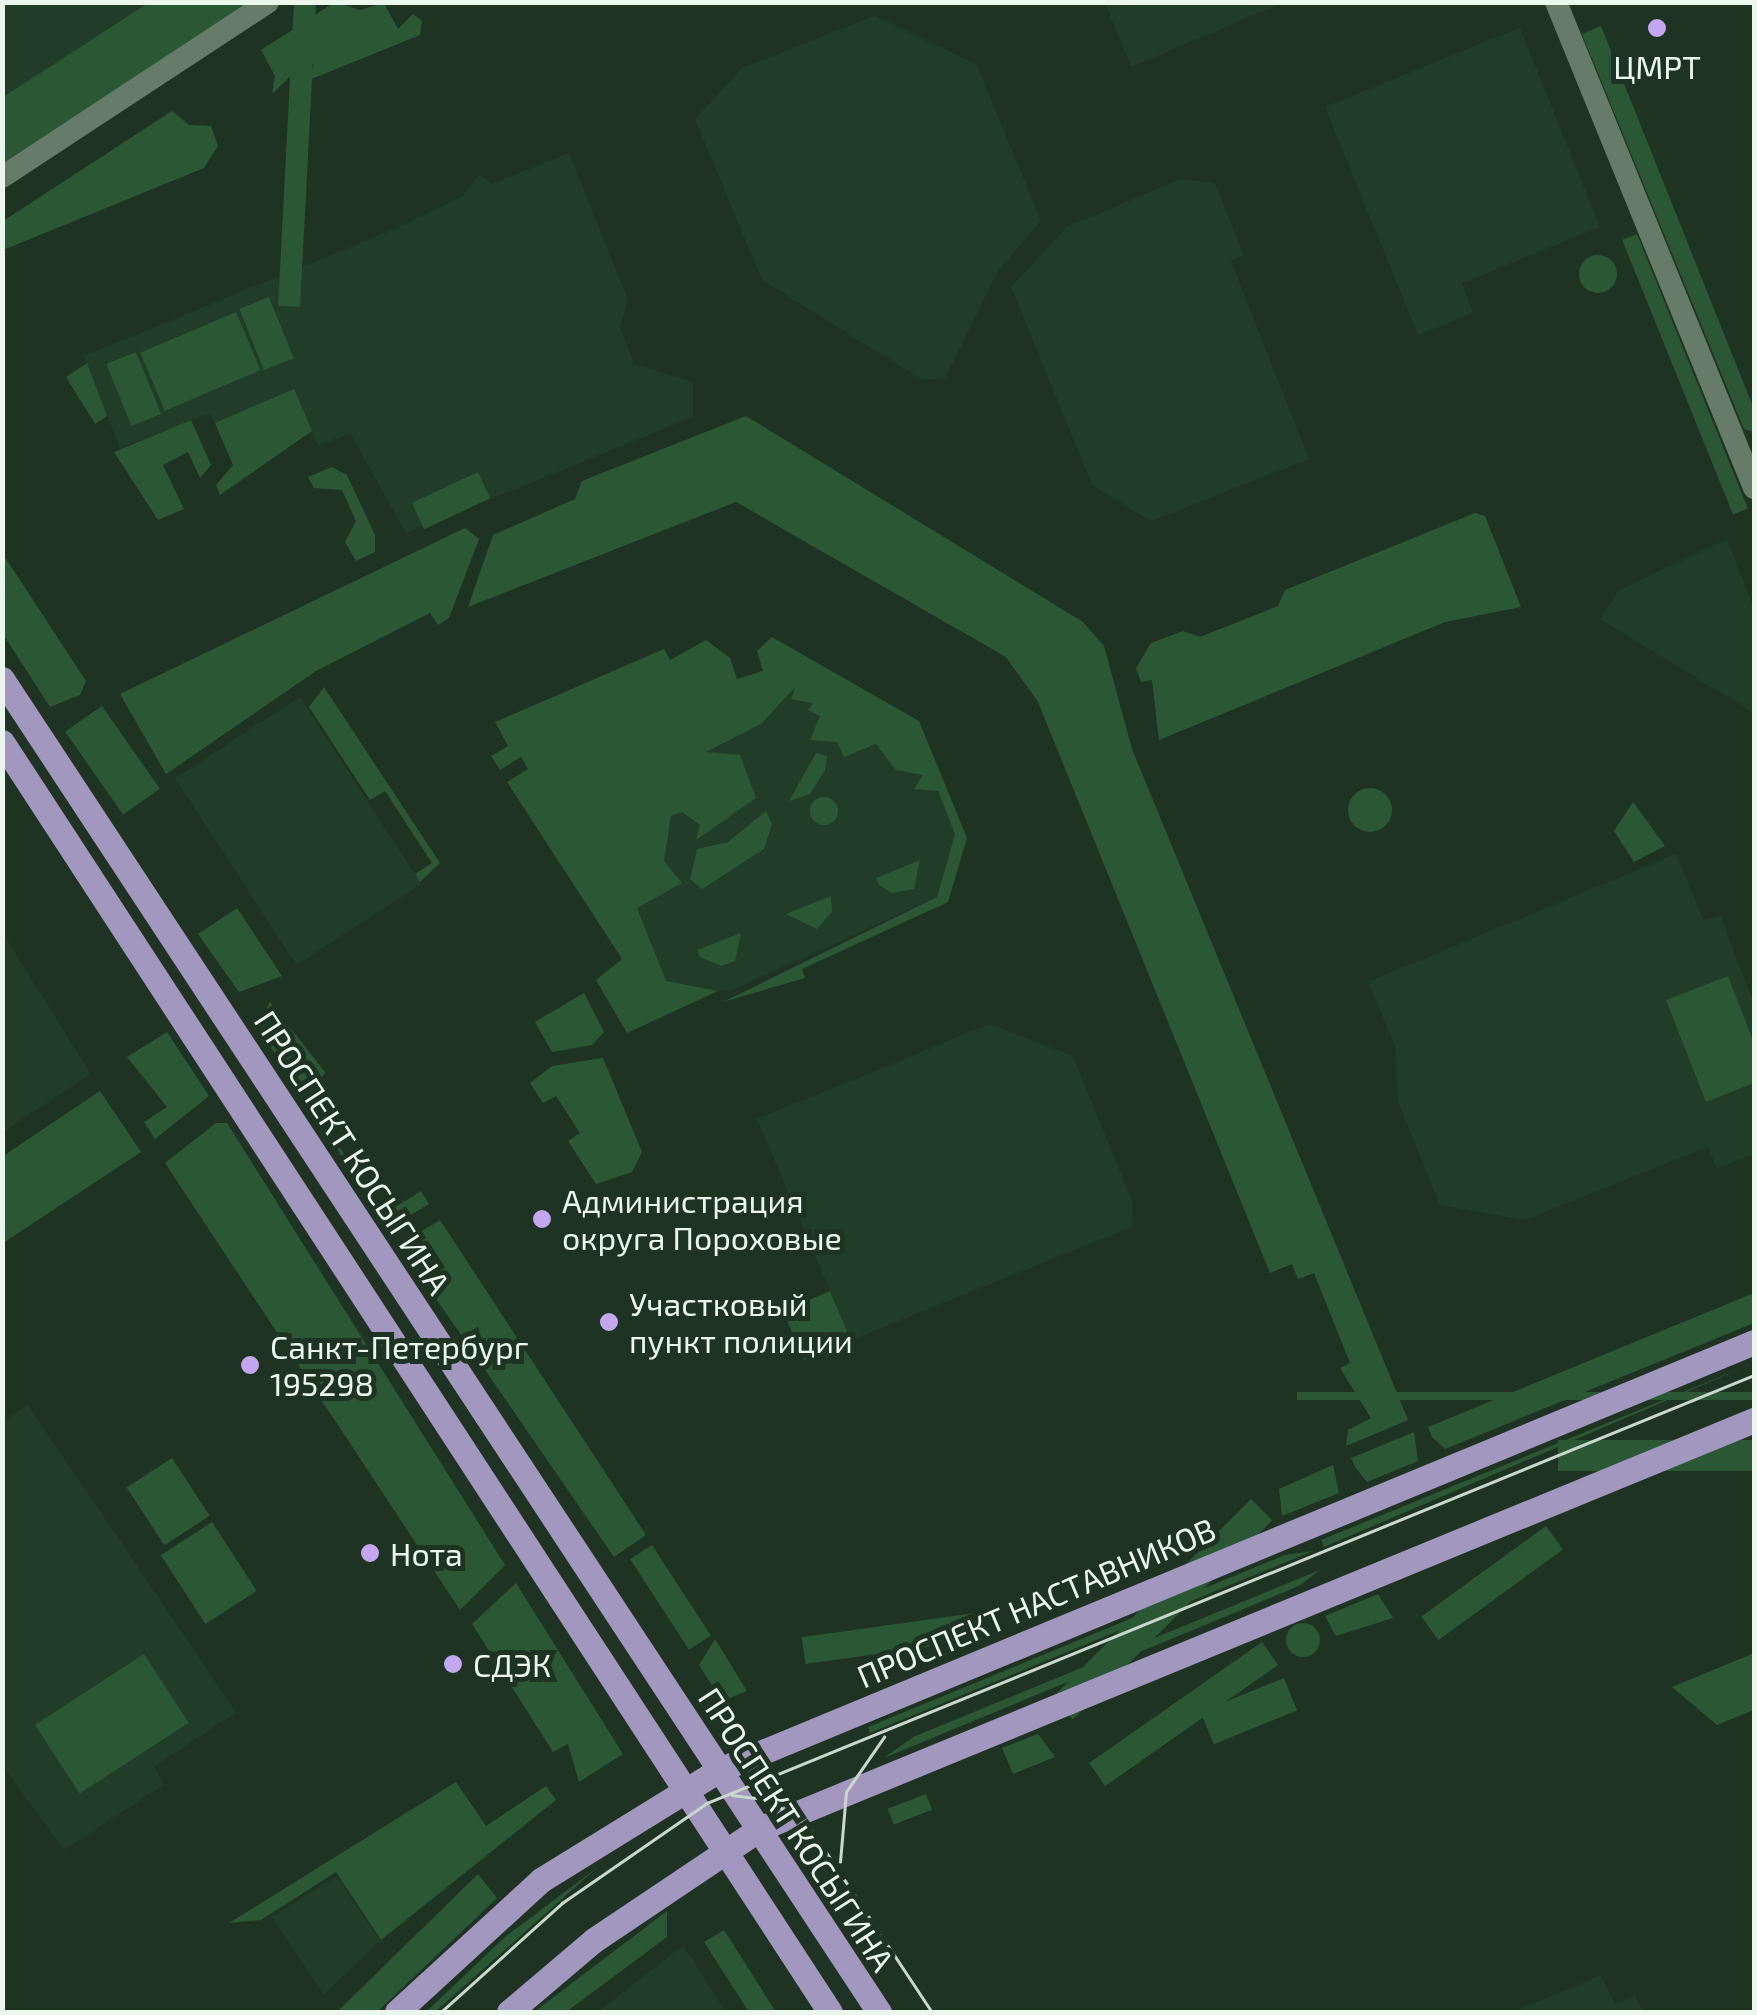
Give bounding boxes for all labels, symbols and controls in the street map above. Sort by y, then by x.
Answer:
marker: ЦМРТ [1644,15,1670,41]
place label: ЦМРТ [1613,47,1701,85]
street label: ПРОСПЕКТ КОСЫГИНА [247,1003,459,1301]
place label: Администрация округа Пороховые [562,1182,842,1257]
marker: Администрация округа Пороховые [531,1208,553,1230]
place label: Участковый пункт полиции [629,1285,853,1360]
marker: Участковый пункт полиции [598,1311,620,1333]
place label: Санкт-Петербург 195298 [270,1328,528,1403]
marker: Санкт-Петербург 195298 [239,1354,261,1376]
street label: ПРОСПЕКТ НАСТАВНИКОВ [851,1509,1221,1695]
place label: Нота [390,1534,463,1572]
marker: Нота [359,1542,381,1564]
place label: СДЭК [473,1645,551,1683]
marker: СДЭК [442,1653,464,1675]
street label: ПРОСПЕКТ КОСЫГИНА [691,1680,903,1978]

